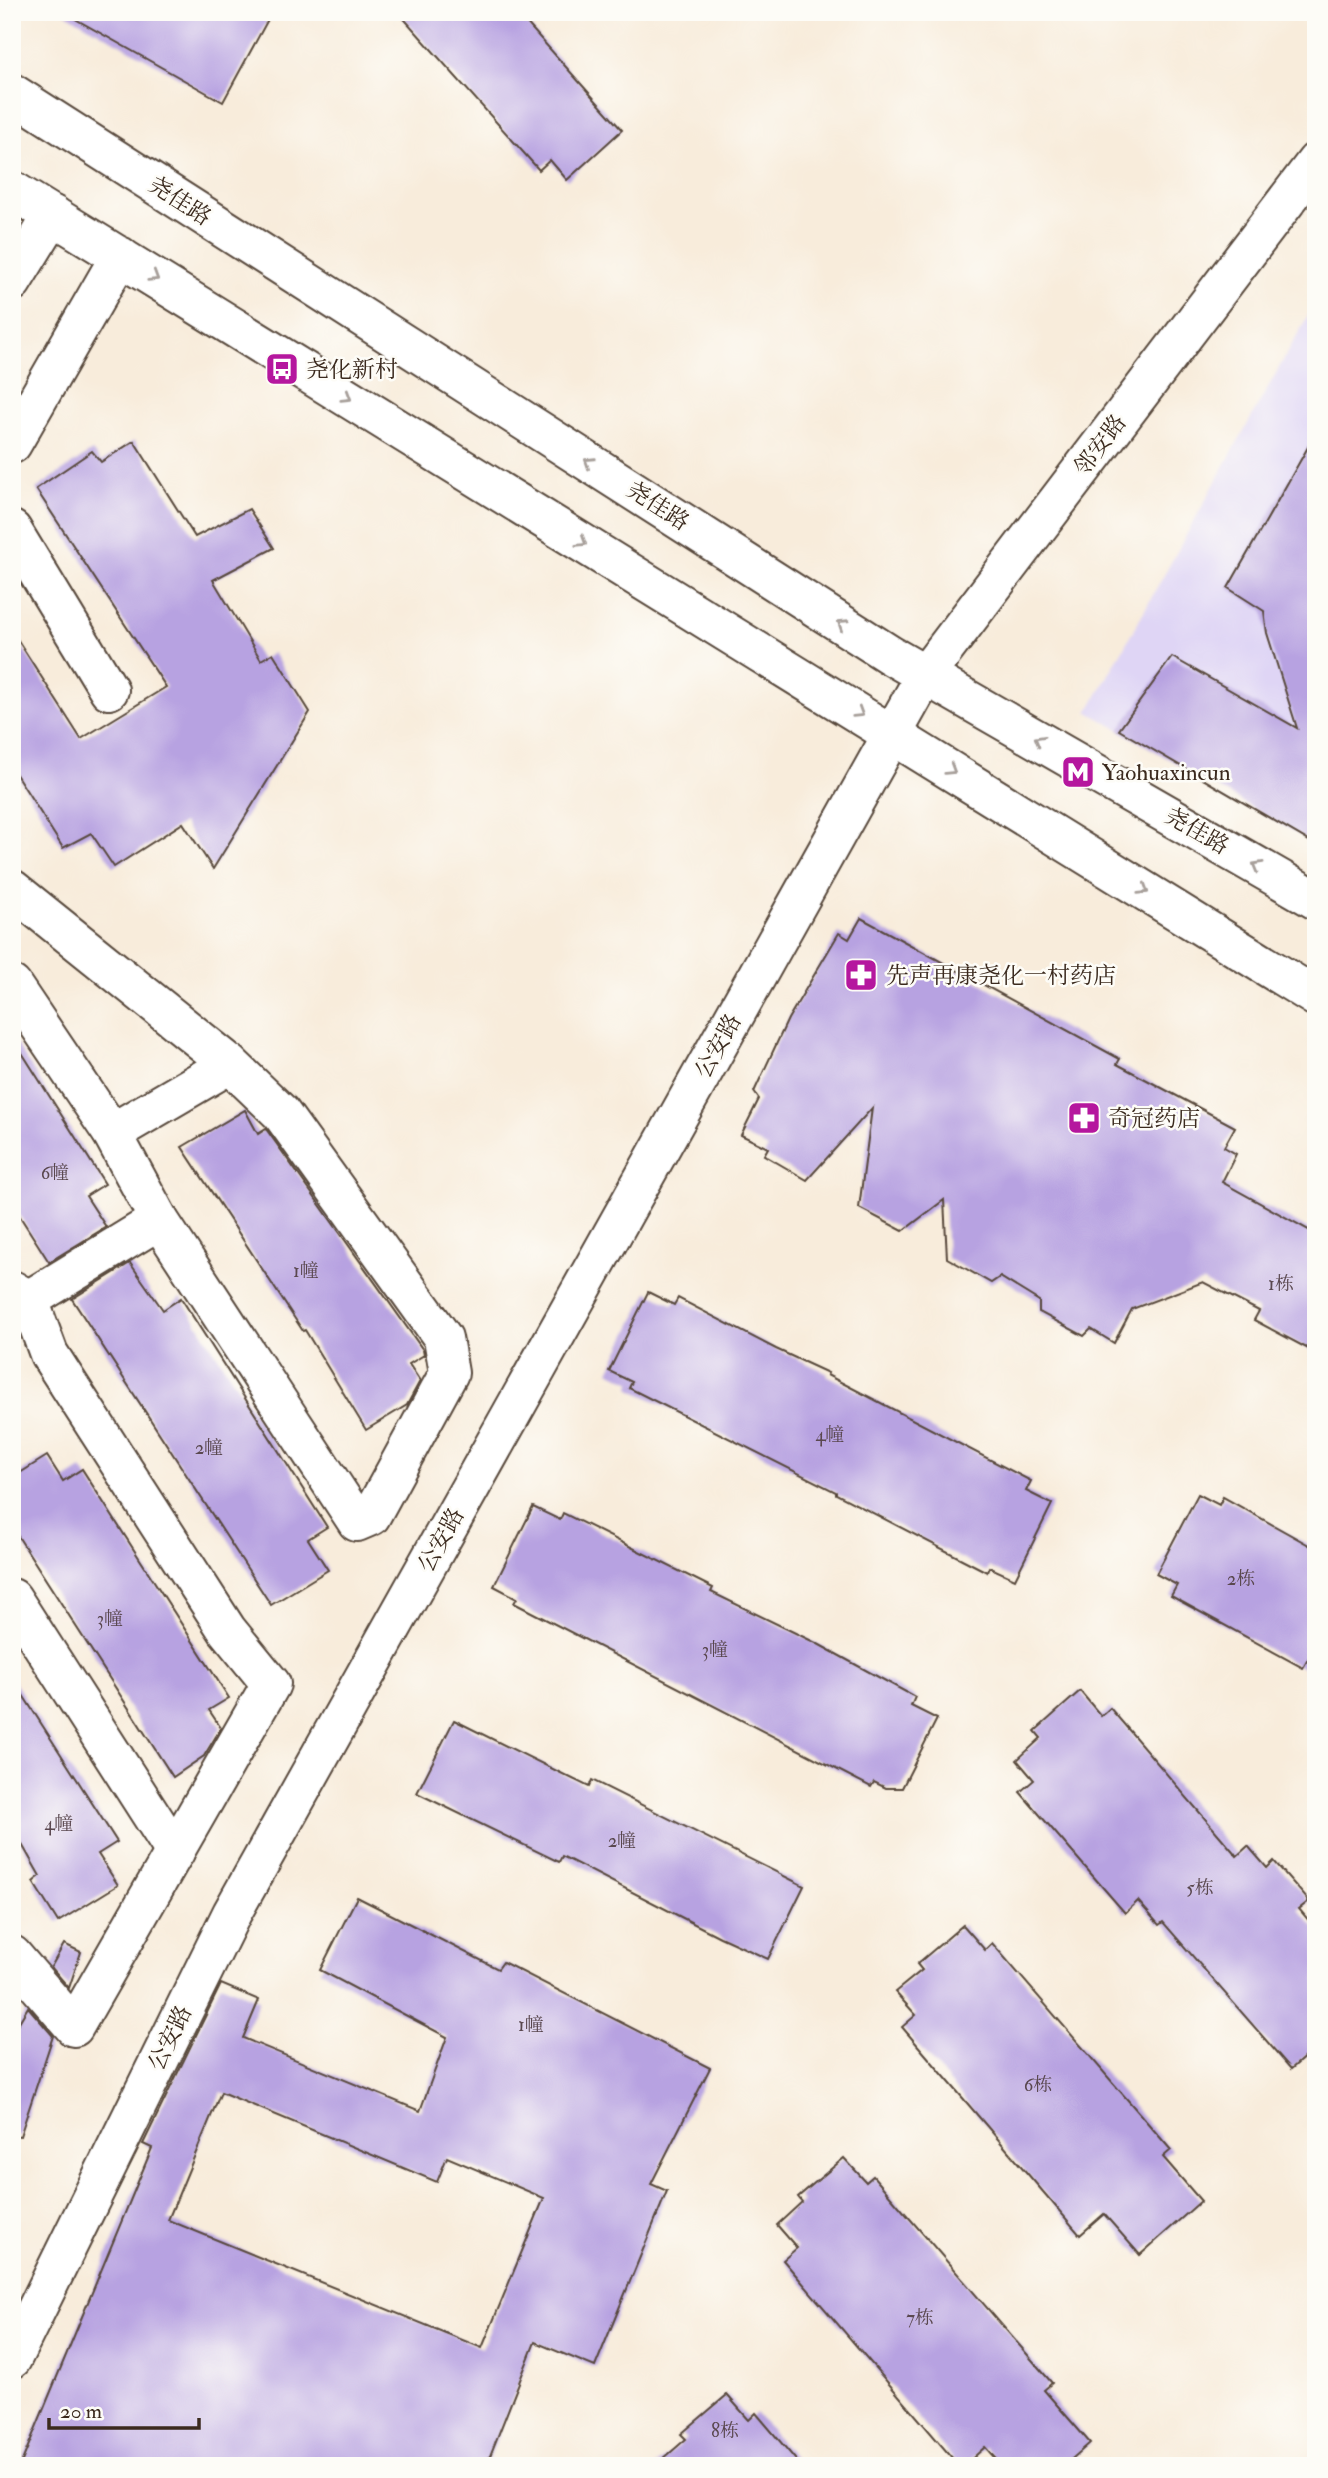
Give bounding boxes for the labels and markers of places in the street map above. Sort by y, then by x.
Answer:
bus stop icon: 尧化新村 [263,350,301,388]
place label: 尧化新村 [306,355,398,384]
metro station icon: Yaohuaxincun [1059,753,1097,791]
place label: Yaohuaxincun [1102,758,1231,787]
pharmacy icon: 先声再康尧化一村药店 [842,956,880,994]
place label: 先声再康尧化一村药店 [886,961,1116,990]
pharmacy icon: 奇冠药店 [1065,1099,1103,1137]
place label: 奇冠药店 [1108,1104,1200,1133]

